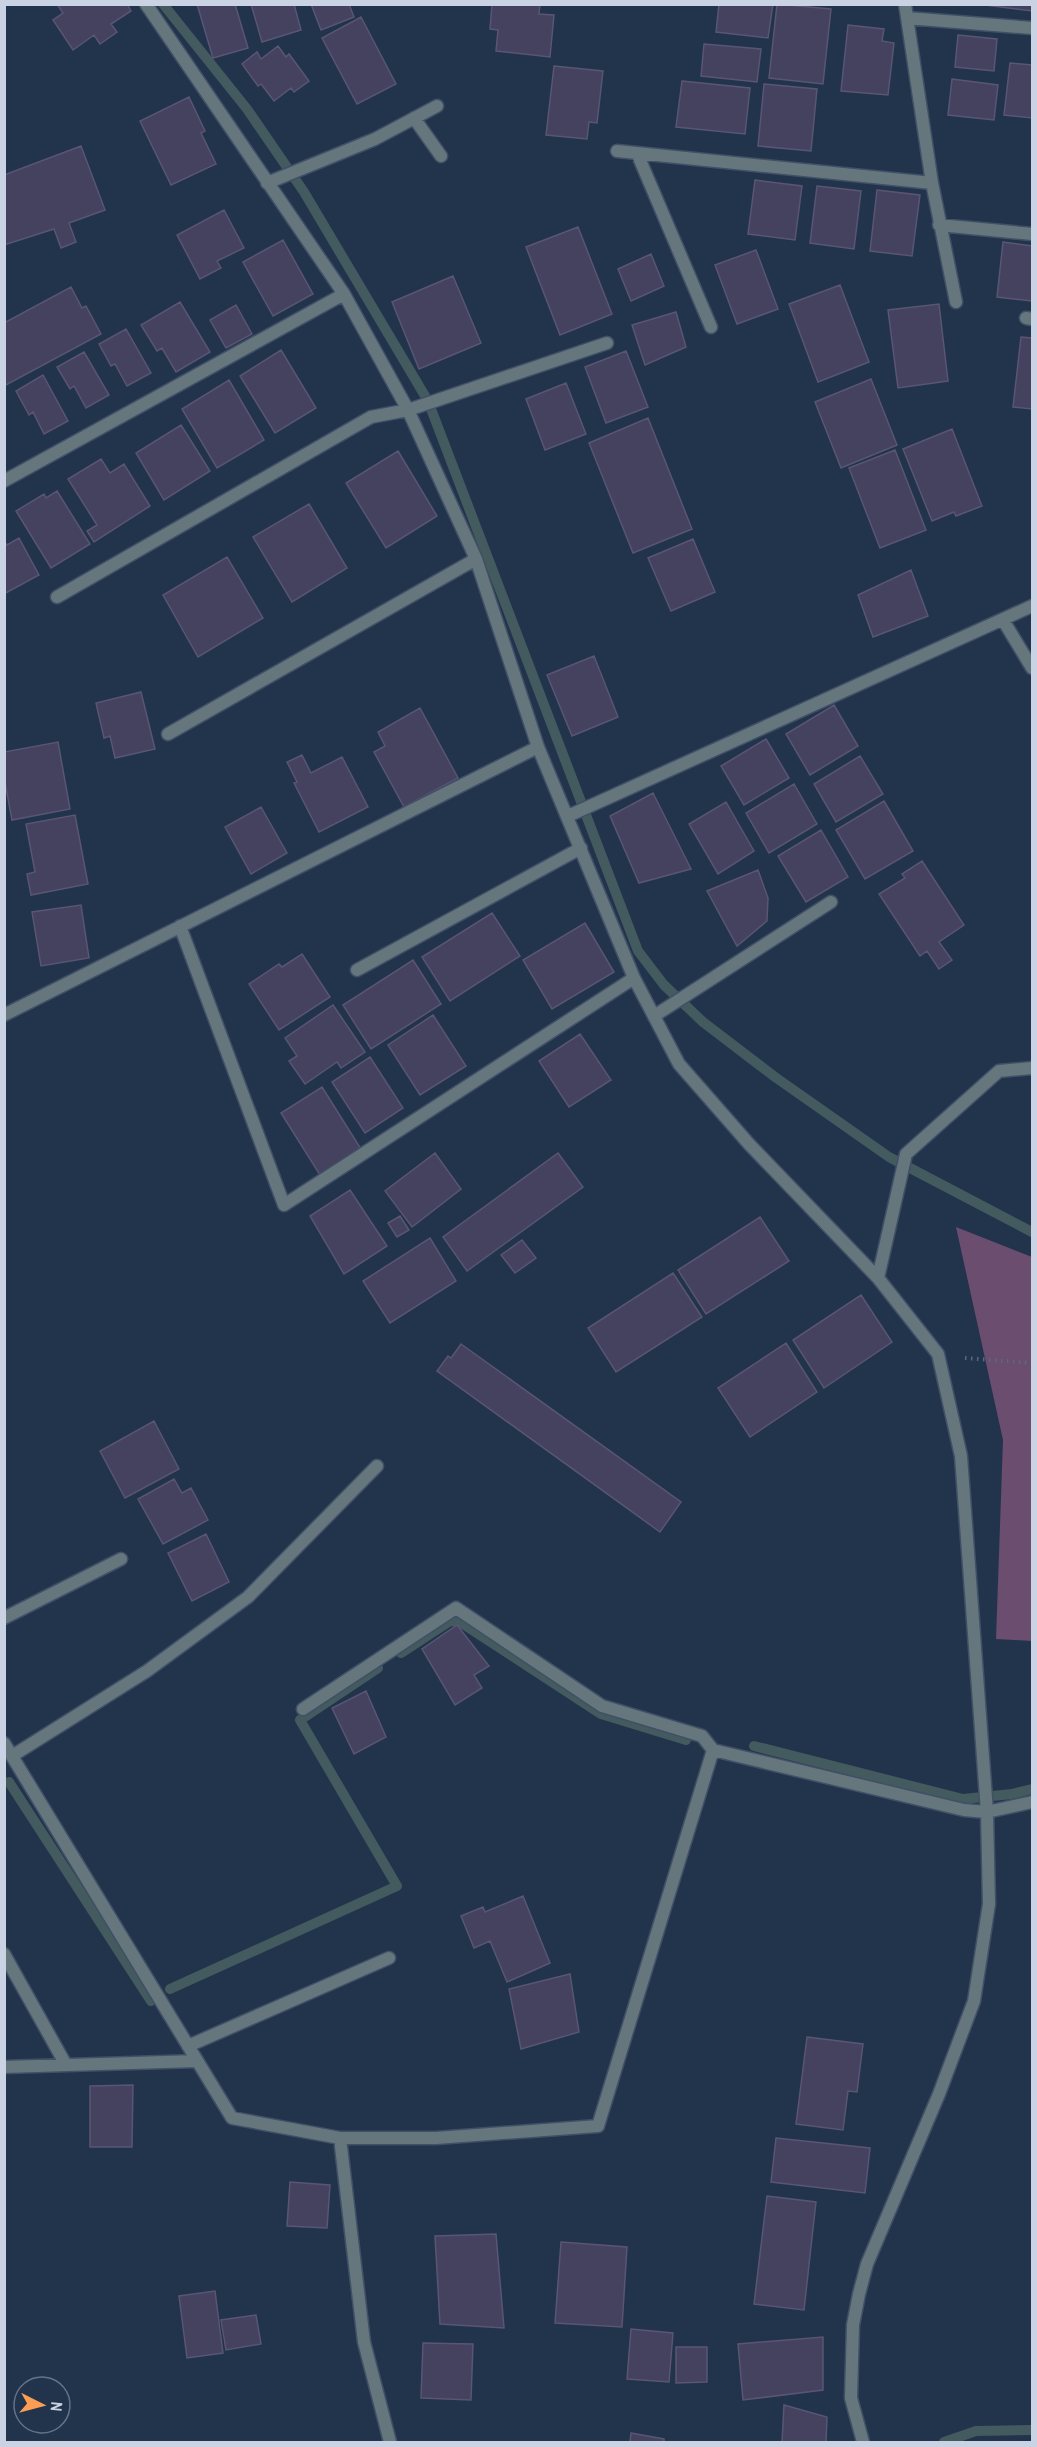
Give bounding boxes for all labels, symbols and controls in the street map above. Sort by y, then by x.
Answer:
north arrow [12,2375,72,2435]
text: N [45,2401,68,2412]

